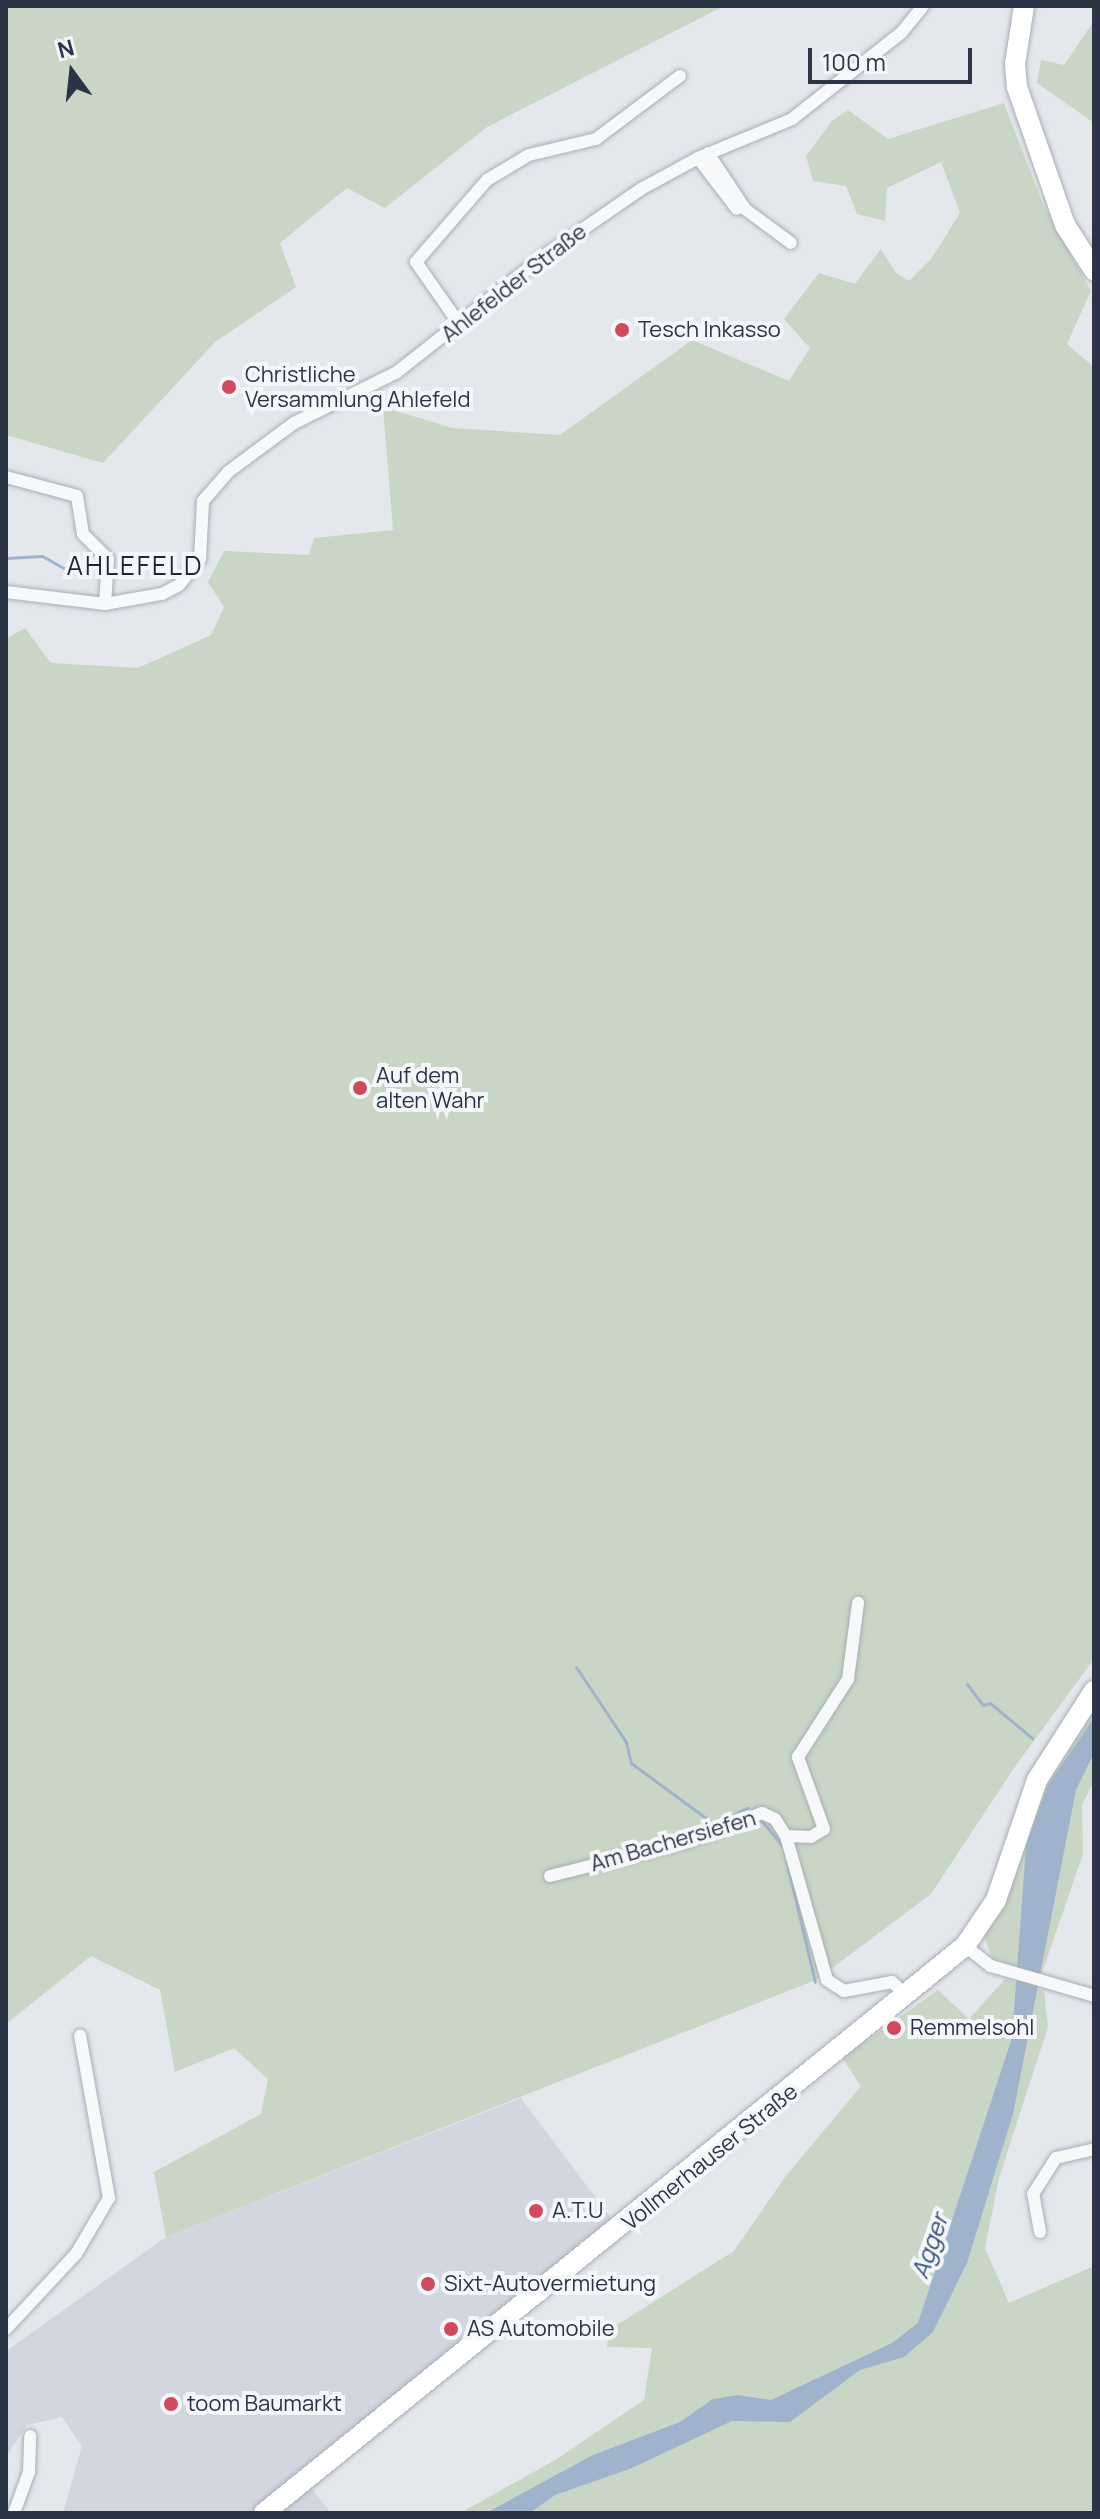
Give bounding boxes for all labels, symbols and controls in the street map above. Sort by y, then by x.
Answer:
north arrow [32,32,112,112]
text: N [54,32,77,65]
scale bar [812,32,976,82]
text: 100 m [822,45,886,78]
street label: Ahlefelder Straße [436,218,592,348]
place label: Tesch Inkasso [638,317,781,343]
marker: Tesch Inkasso [613,321,631,339]
place label: Christliche Versammlung Ahlefeld [245,361,470,412]
marker: Christliche Versammlung Ahlefeld [220,378,238,396]
district label: AHLEFELD [66,550,204,582]
place label: Auf dem alten Wahr [376,1062,485,1114]
marker: Auf dem alten Wahr [351,1079,369,1097]
street label: Am Bachersiefen [587,1805,759,1877]
place label: Remmelsohl [910,2015,1034,2041]
marker: Remmelsohl [885,2019,903,2037]
street label: Vollmerhauser Straße [617,2078,803,2236]
place label: A.T.U [552,2198,603,2224]
marker: A.T.U [527,2202,545,2220]
water label: Agger [905,2210,953,2282]
place label: Sixt-Autovermietung [444,2271,656,2297]
marker: Sixt-Autovermietung [419,2275,437,2293]
place label: AS Automobile [467,2316,615,2342]
marker: AS Automobile [442,2320,460,2338]
place label: toom Baumarkt [187,2391,342,2417]
marker: toom Baumarkt [162,2395,180,2413]

